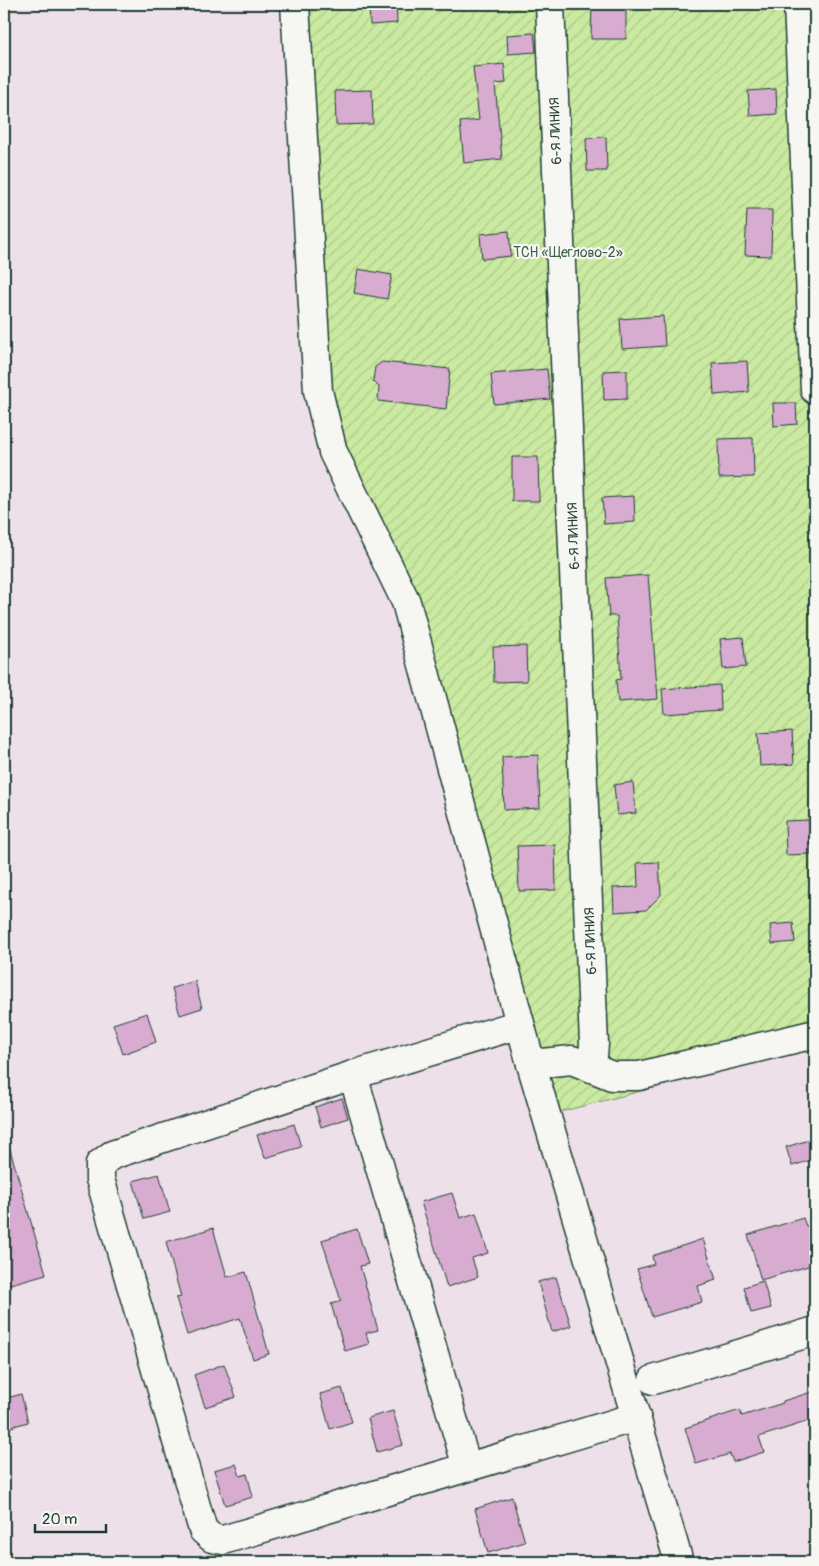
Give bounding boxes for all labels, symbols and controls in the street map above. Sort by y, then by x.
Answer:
street label: 6-Я ЛИНИЯ [546,97,565,165]
park label: ТСН «Щеглово-2» [513,244,623,261]
street label: 6-Я ЛИНИЯ [564,502,583,570]
street label: 6-Я ЛИНИЯ [581,907,600,975]
scale bar [35,1501,106,1533]
text: 20 m [42,1510,77,1529]

